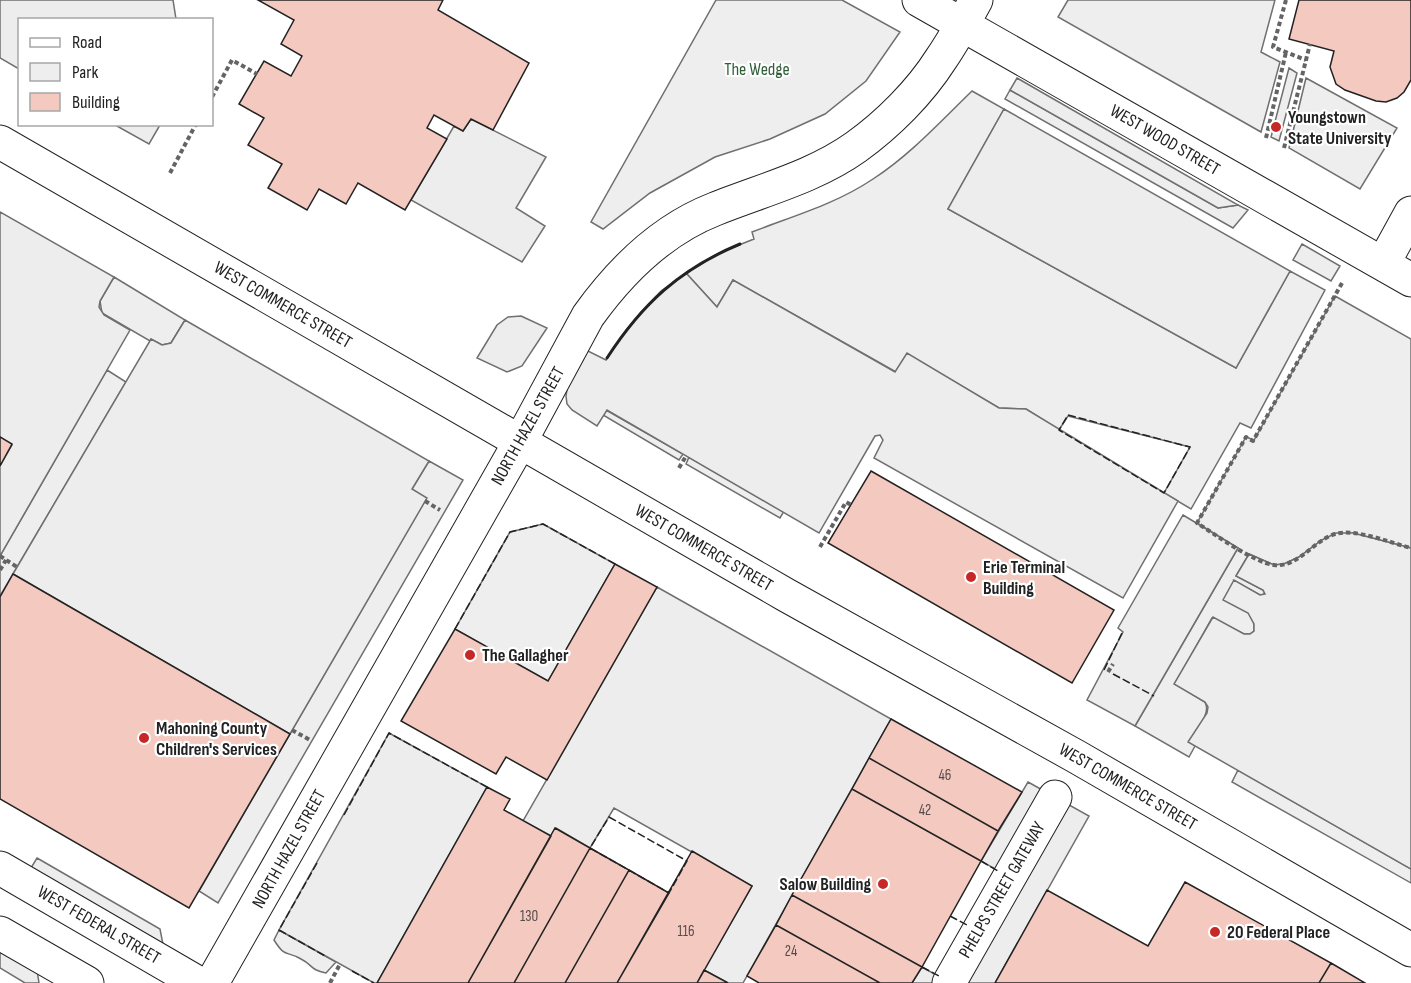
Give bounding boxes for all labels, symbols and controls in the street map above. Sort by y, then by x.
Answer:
legend [18,18,213,126]
text: Road [72,32,102,53]
park label: The Wedge [724,59,790,80]
text: Park [72,62,98,83]
text: Building [72,92,120,113]
street label: WEST WOOD STREET [1106,100,1224,180]
place label: Youngstown State University [1288,107,1392,149]
marker: Youngstown State University [1269,120,1283,134]
street label: WEST COMMERCE STREET [210,257,356,353]
street label: NORTH HAZEL STREET [487,363,569,489]
street label: WEST COMMERCE STREET [631,500,777,596]
place label: Erie Terminal Building [983,557,1065,599]
marker: Erie Terminal Building [964,570,978,584]
place label: The Gallagher [482,645,569,666]
marker: The Gallagher [463,648,477,662]
place label: Mahoning County Children's Services [156,718,277,760]
marker: Mahoning County Children's Services [137,731,151,745]
street label: WEST COMMERCE STREET [1055,739,1201,835]
house number: 46 [939,766,951,785]
street label: NORTH HAZEL STREET [248,786,330,912]
house number: 42 [919,801,931,820]
street label: PHELPS STREET GATEWAY [954,818,1050,962]
place label: Salow Building [780,874,871,895]
marker: Salow Building [876,877,890,891]
street label: WEST FEDERAL STREET [34,881,164,969]
house number: 130 [520,907,538,926]
house number: 116 [677,922,695,941]
place label: 20 Federal Place [1227,922,1330,943]
marker: 20 Federal Place [1208,925,1222,939]
house number: 24 [785,942,797,961]

